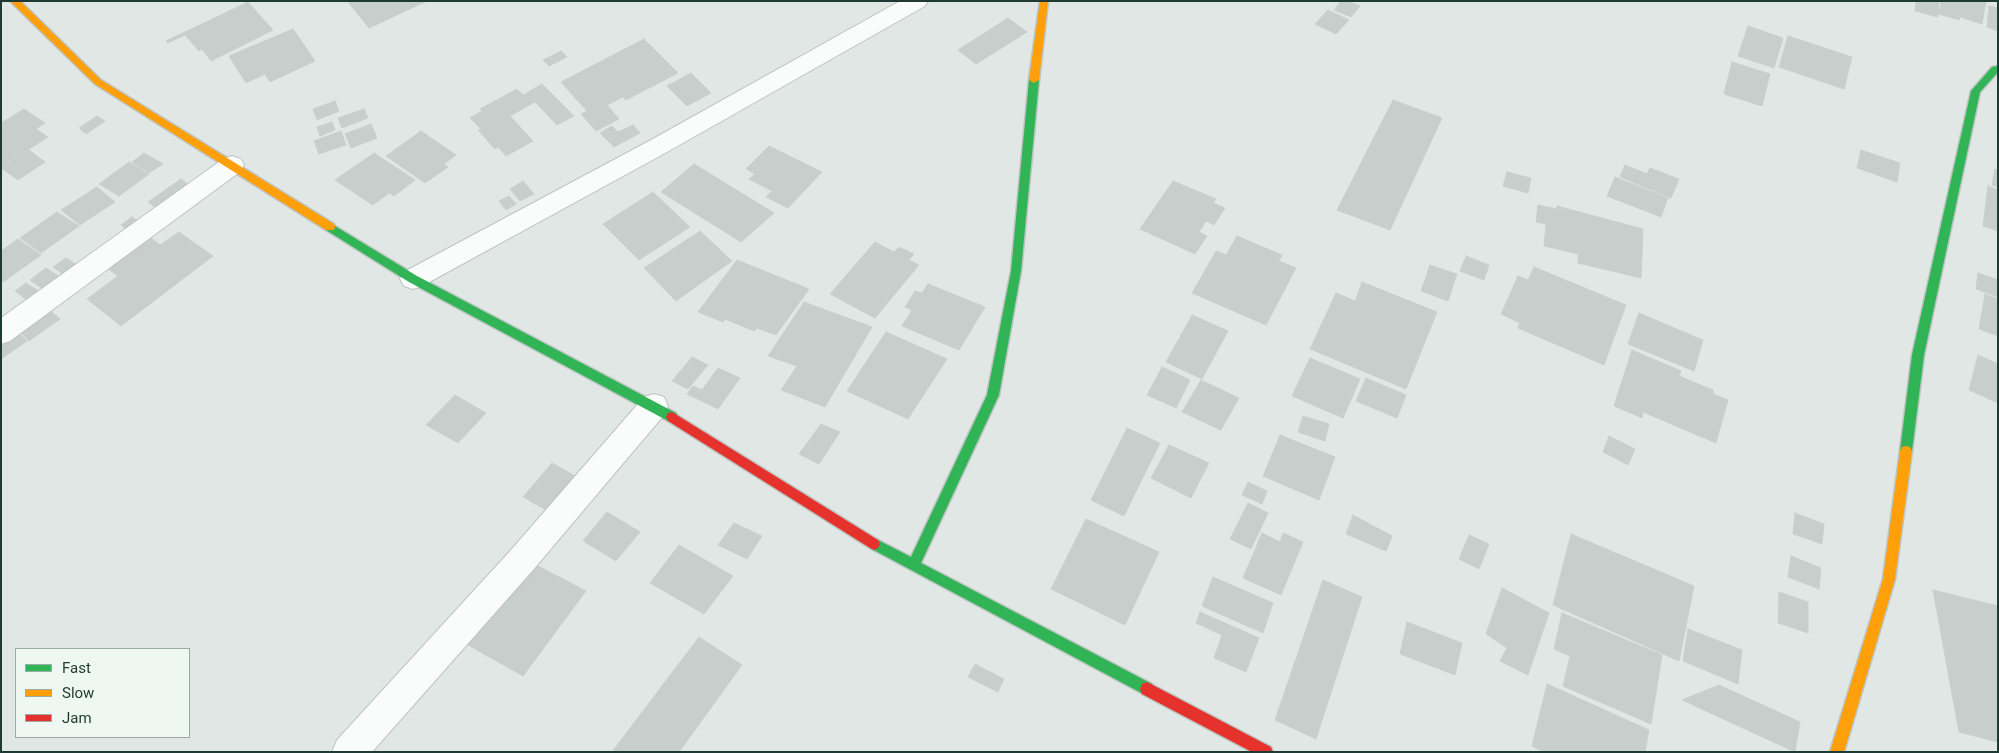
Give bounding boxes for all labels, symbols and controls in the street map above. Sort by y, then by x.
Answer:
legend [15,648,190,738]
text: Fast [62,659,91,677]
text: Slow [62,684,94,702]
text: Jam [62,709,92,727]

